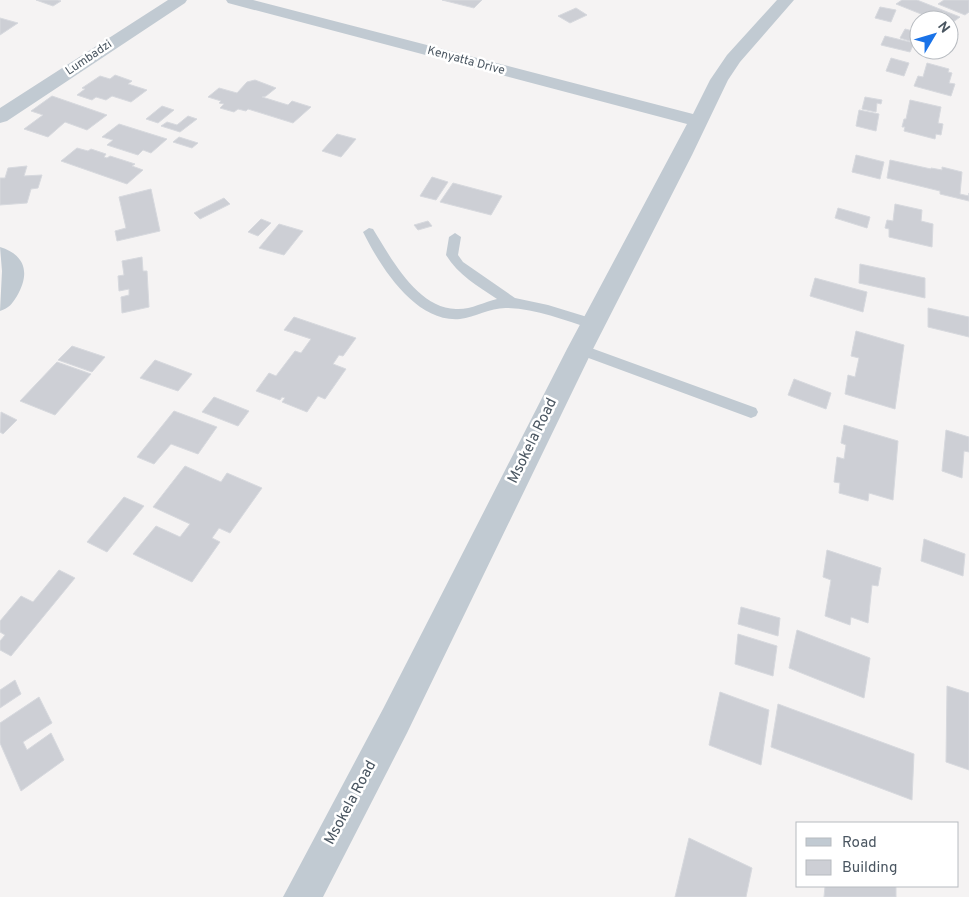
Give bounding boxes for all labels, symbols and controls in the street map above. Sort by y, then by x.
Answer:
north arrow [909,10,959,60]
text: N [933,19,953,37]
street label: Lumbadzi [63,37,115,79]
street label: Kenyatta Drive [426,43,506,79]
street label: Msokela Road [504,395,562,487]
street label: Msokela Road [321,758,381,848]
legend [796,822,959,887]
text: Road [842,834,877,853]
text: Building [842,859,897,878]

